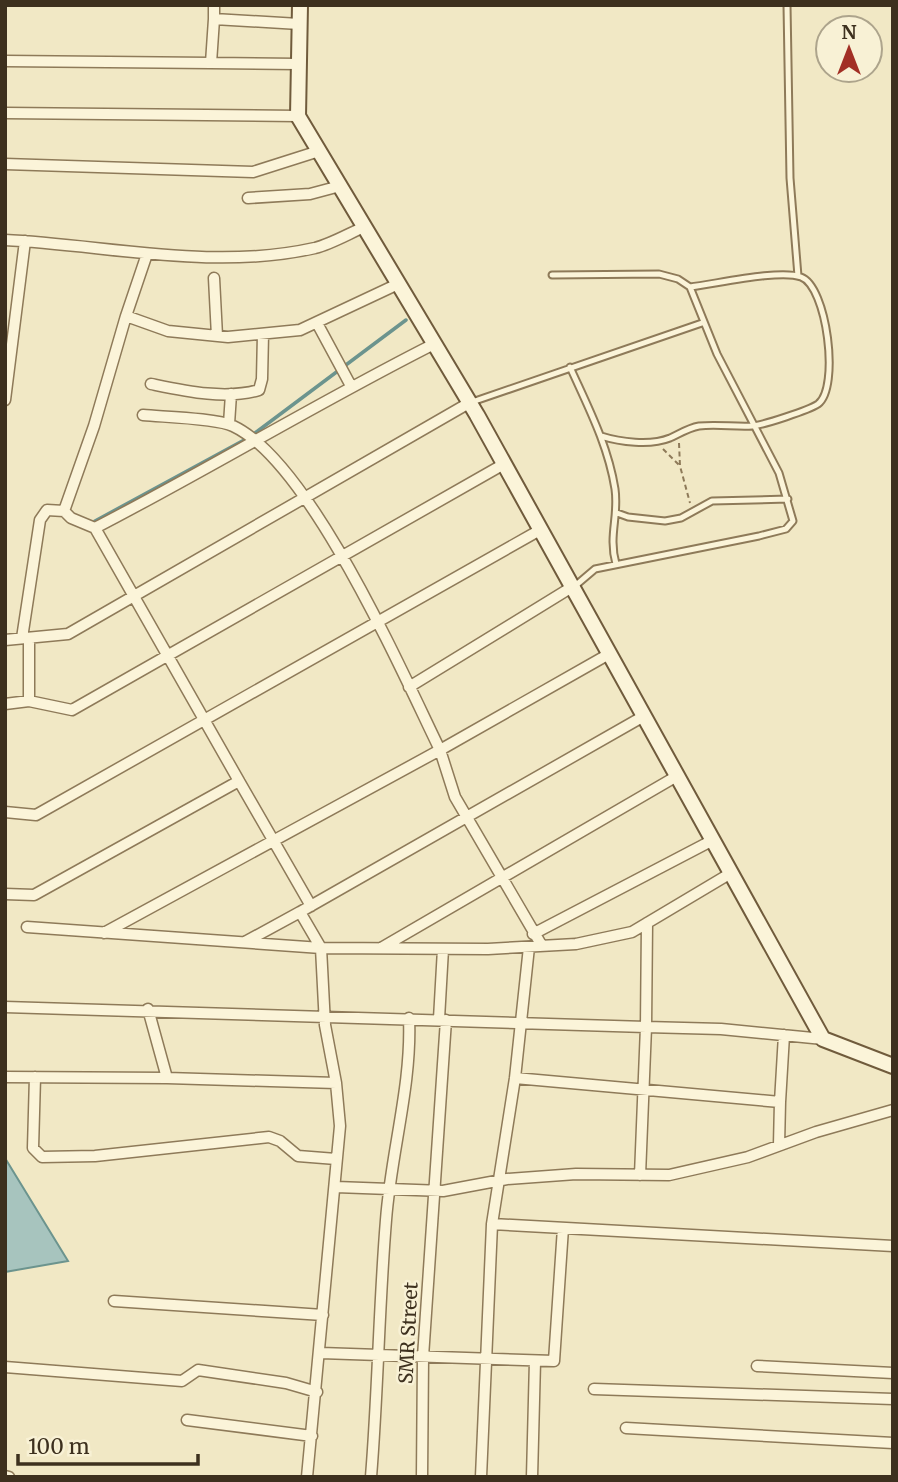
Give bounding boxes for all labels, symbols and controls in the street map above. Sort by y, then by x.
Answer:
north arrow [814,14,884,84]
text: N [841,20,857,44]
street label: SMR Street [393,1281,423,1385]
scale bar [18,1422,198,1466]
text: 100 m [28,1433,90,1460]

